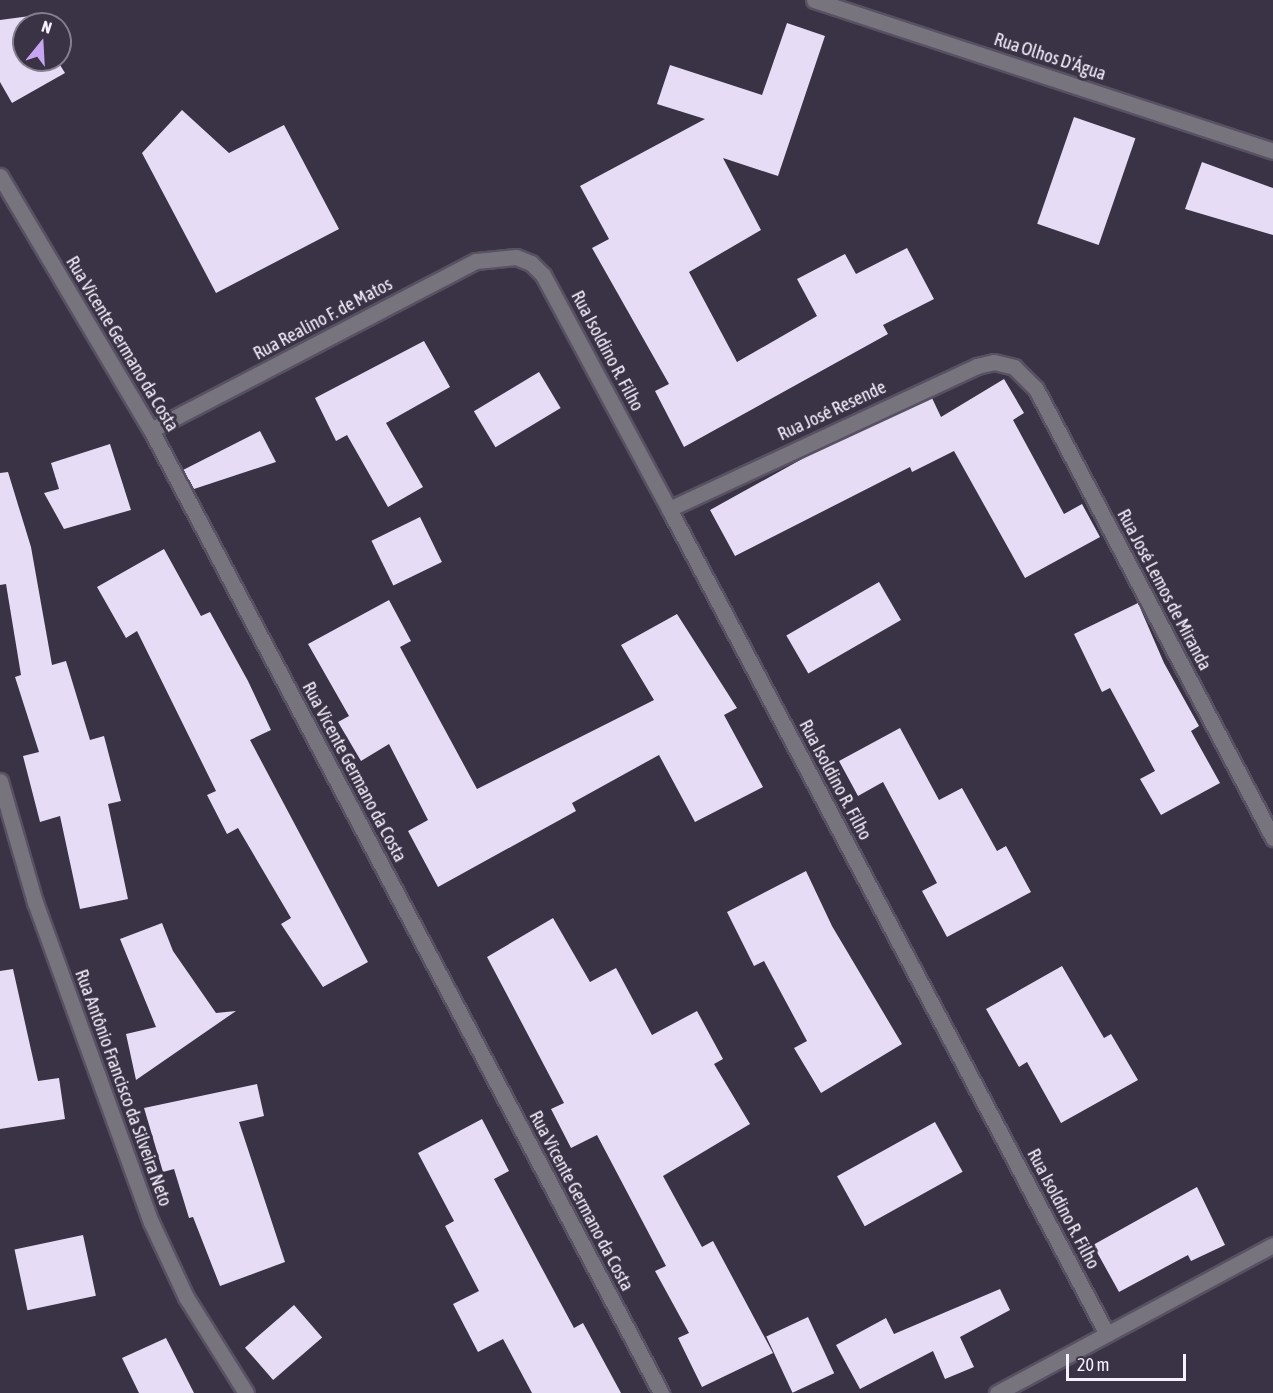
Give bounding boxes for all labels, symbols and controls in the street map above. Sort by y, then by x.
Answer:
north arrow [12,12,72,72]
text: N [40,17,54,37]
street label: Rua Olhos D'Água [991,29,1109,85]
street label: Rua Vicente Germano da Costa [61,252,183,436]
street label: Rua Realino F. de Matos [250,273,396,365]
street label: Rua Isoldino R. Filho [566,287,648,415]
street label: Rua José Resende [774,377,890,445]
street label: Rua José Lemos de Miranda [1112,506,1216,674]
street label: Rua Vicente Germano da Costa [297,678,411,866]
street label: Rua Isoldino R. Filho [794,716,876,844]
street label: Rua Antônio Francisco da Silveira Neto [70,967,176,1209]
street label: Rua Vicente Germano da Costa [524,1107,638,1295]
street label: Rua Isoldino R. Filho [1022,1145,1104,1273]
scale bar [1069,1342,1189,1380]
text: 20 m [1077,1354,1109,1375]

